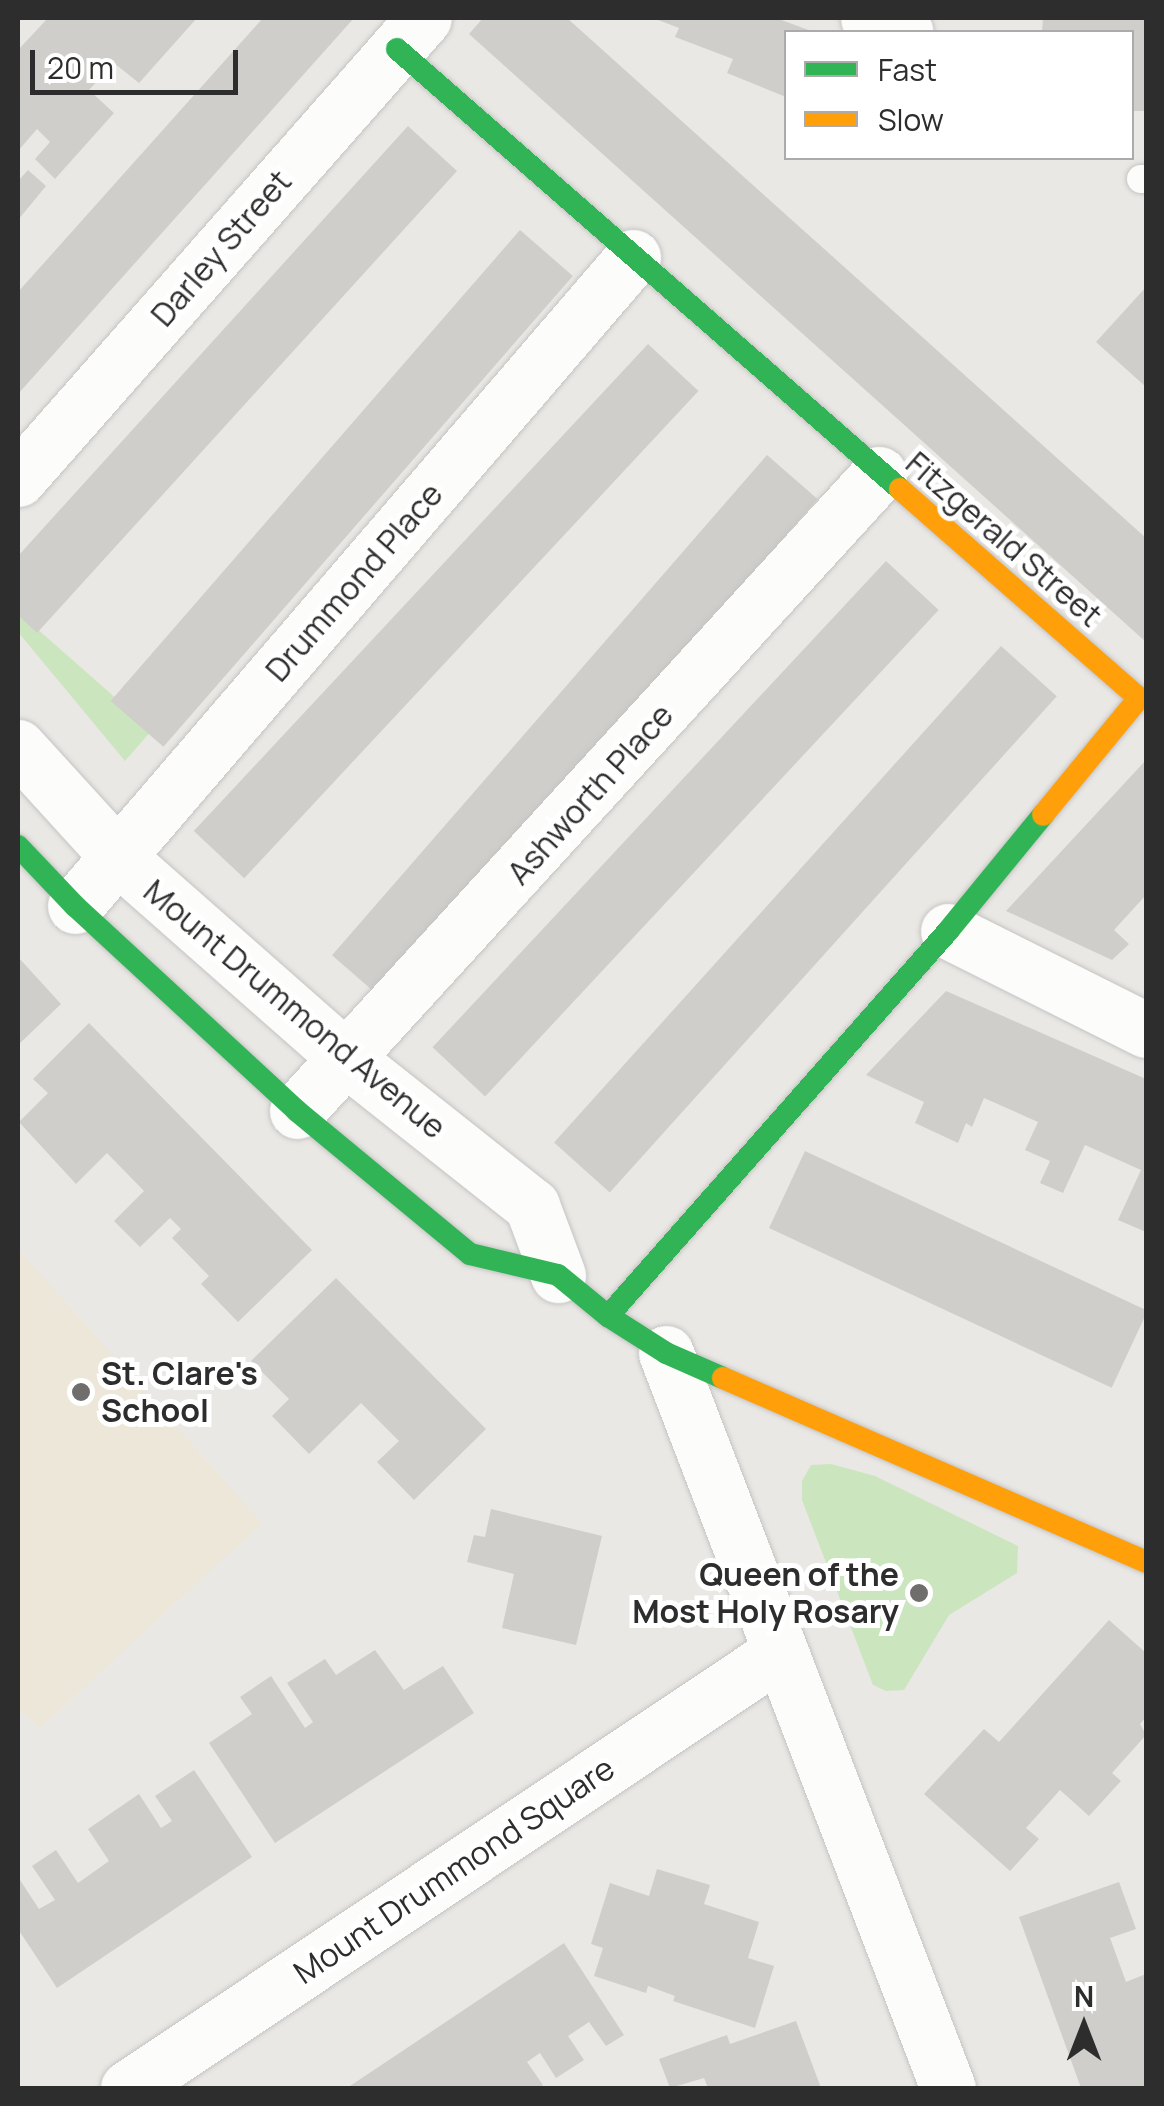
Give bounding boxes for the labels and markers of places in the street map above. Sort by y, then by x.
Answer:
place label: St. Clare's School [101,1355,258,1430]
marker: St. Clare's School [70,1381,92,1403]
place label: Queen of the Most Holy Rosary [632,1556,899,1631]
marker: Queen of the Most Holy Rosary [908,1582,930,1604]

